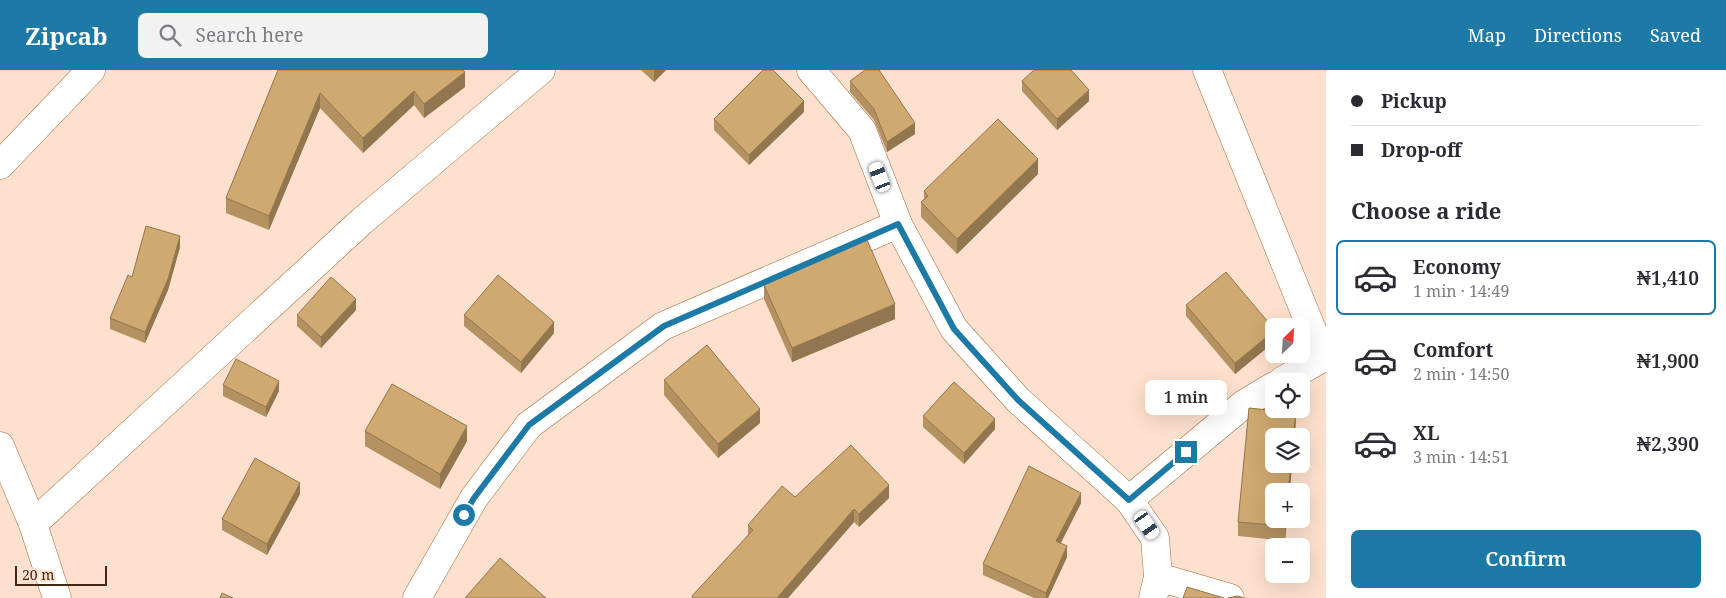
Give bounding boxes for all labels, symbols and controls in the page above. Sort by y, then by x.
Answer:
search box [138,13,488,58]
text: Zipcab [25,19,108,52]
icon: search [156,21,184,49]
text: Search here [196,22,303,48]
text: Map [1468,23,1506,47]
text: Directions [1534,23,1622,47]
text: Saved [1650,23,1701,47]
text: Pickup [1381,88,1447,114]
text: Drop-off [1381,137,1461,163]
car [867,160,892,194]
text: Choose a ride [1351,195,1501,225]
text: Economy [1413,254,1501,280]
icon: car [1353,255,1398,300]
text: ₦1,410 [1637,265,1699,291]
text: 1 min · 14:49 [1413,280,1509,302]
north arrow [1265,318,1310,362]
map controls [1265,318,1310,583]
text: Comfort [1413,337,1493,363]
icon: car [1353,338,1398,383]
text: ₦1,900 [1637,348,1699,374]
text: 2 min · 14:50 [1413,363,1509,385]
button: locate [1265,373,1310,418]
callout: 1 min [1145,380,1227,414]
text: 1 min [1164,386,1208,408]
text: XL [1413,420,1439,446]
icon: car [1353,421,1398,466]
button: layers [1265,428,1310,473]
text: ₦2,390 [1637,431,1699,457]
route end [1175,441,1197,463]
text: 3 min · 14:51 [1413,446,1509,468]
button: + [1265,483,1310,528]
route start [453,504,475,526]
car [1132,508,1161,542]
button: Confirm [1351,530,1701,588]
button: − [1265,538,1310,583]
scale bar [15,563,108,586]
text: 20 m [22,565,55,584]

